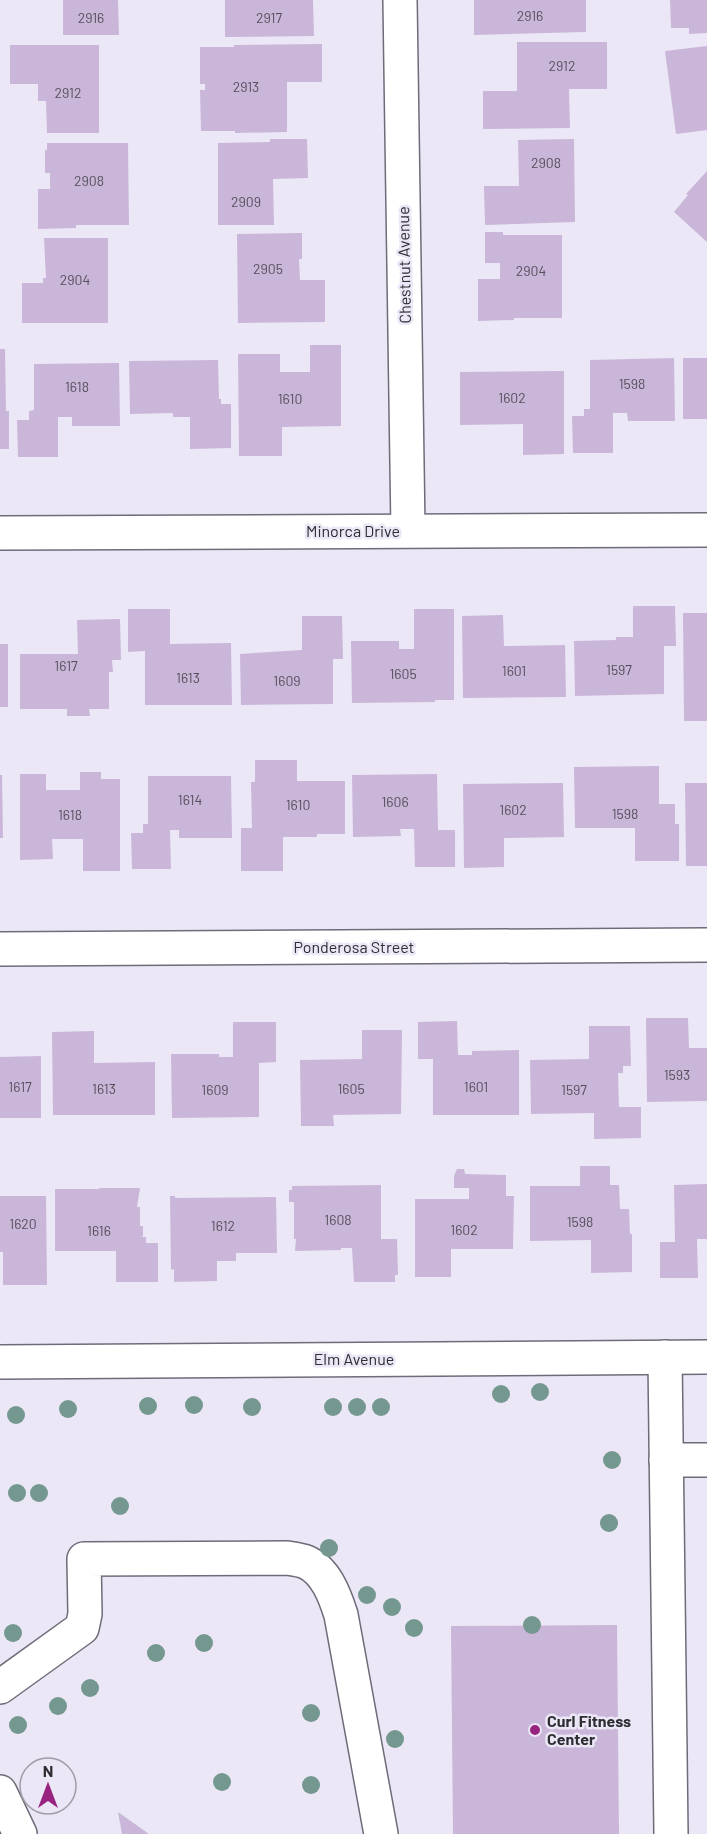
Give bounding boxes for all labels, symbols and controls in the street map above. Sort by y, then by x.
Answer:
house number: 2916 [517,7,543,24]
house number: 2916 [78,9,104,26]
house number: 2917 [256,9,282,26]
house number: 2912 [549,57,575,74]
house number: 2913 [233,78,259,95]
house number: 2912 [55,84,81,101]
house number: 2908 [531,154,561,171]
house number: 2908 [74,172,104,189]
house number: 2909 [231,193,261,210]
street label: Chestnut Avenue [393,206,414,324]
house number: 2905 [253,260,283,277]
house number: 2904 [516,262,546,279]
house number: 2904 [60,271,90,288]
house number: 1598 [619,375,645,392]
house number: 1618 [65,378,89,395]
house number: 1602 [498,389,526,406]
house number: 1610 [278,390,302,407]
street label: Minorca Drive [306,521,400,540]
house number: 1617 [54,657,78,674]
house number: 1597 [606,661,632,678]
house number: 1601 [502,662,526,679]
house number: 1605 [389,665,417,682]
house number: 1613 [176,669,200,686]
house number: 1609 [273,672,301,689]
house number: 1614 [178,791,202,808]
house number: 1606 [381,793,409,810]
house number: 1610 [286,796,310,813]
house number: 1602 [499,801,527,818]
house number: 1598 [612,805,638,822]
house number: 1618 [58,806,82,823]
street label: Ponderosa Street [294,937,414,956]
house number: 1593 [664,1066,690,1083]
house number: 1617 [8,1078,32,1095]
house number: 1601 [464,1078,488,1095]
house number: 1613 [92,1080,116,1097]
house number: 1605 [337,1080,365,1097]
house number: 1609 [201,1081,229,1098]
house number: 1597 [561,1081,587,1098]
house number: 1608 [324,1211,352,1228]
house number: 1598 [567,1213,593,1230]
house number: 1620 [9,1215,37,1232]
house number: 1612 [211,1217,235,1234]
house number: 1602 [450,1221,478,1238]
house number: 1616 [87,1222,111,1239]
street label: Elm Avenue [314,1349,394,1368]
place label: Curl Fitness Center [547,1711,631,1748]
marker: Curl Fitness Center [528,1723,542,1737]
north arrow [18,1756,78,1816]
text: N [43,1761,53,1780]

